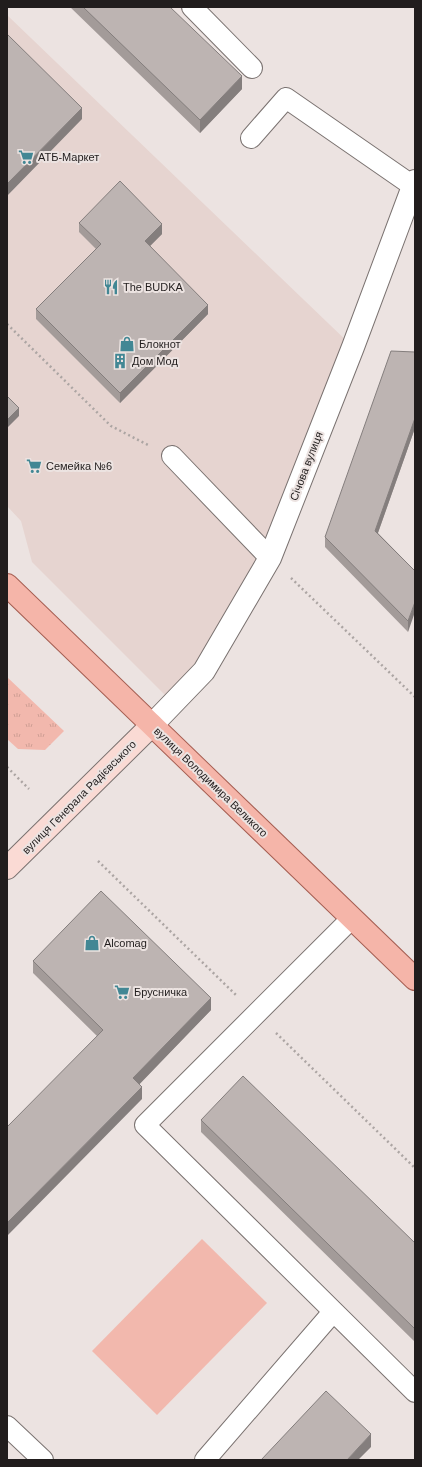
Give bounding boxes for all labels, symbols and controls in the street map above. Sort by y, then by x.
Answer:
supermarket icon: АТБ-Маркет [17,148,35,166]
place label: АТБ-Маркет [38,151,99,163]
restaurant icon: The BUDKA [102,278,120,296]
place label: The BUDKA [123,281,184,293]
shop icon: Блокнот [118,335,136,353]
place label: Блокнот [139,338,181,350]
building icon: Дом Мод [111,352,129,370]
place label: Дом Мод [132,355,178,367]
street label: Січова вулиця [287,430,325,502]
supermarket icon: Семейка №6 [25,457,43,475]
place label: Семейка №6 [46,460,112,472]
street label: вулиця Володимира Великого [152,725,270,839]
street label: вулиця Генерала Радієвського [20,738,138,856]
shop icon: Alcomag [83,934,101,952]
place label: Alcomag [104,937,147,949]
supermarket icon: Брусничка [113,983,131,1001]
place label: Брусничка [134,986,188,998]

